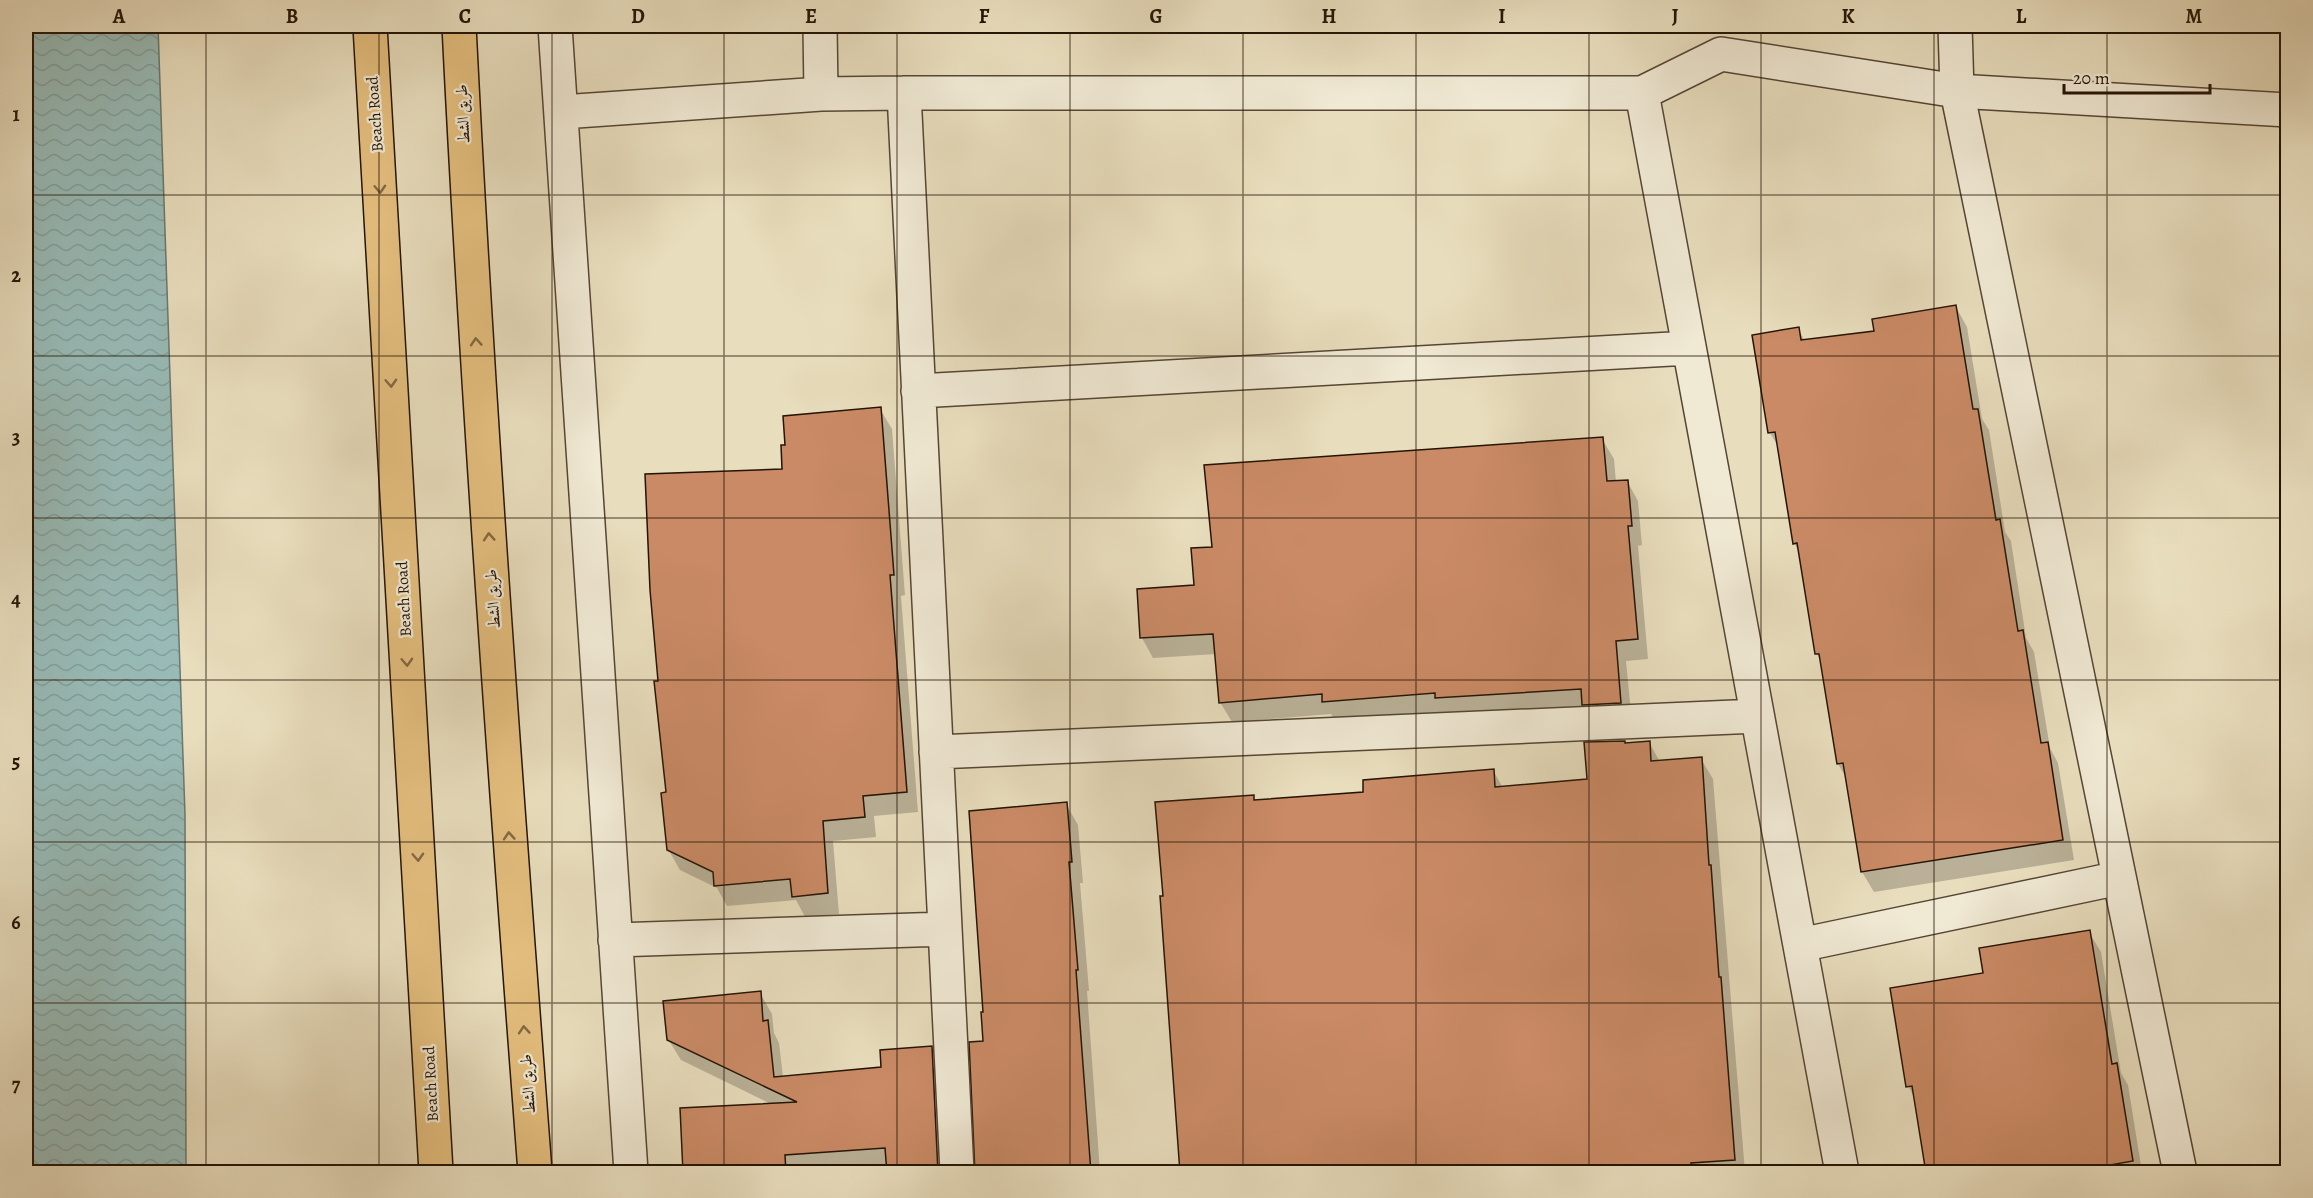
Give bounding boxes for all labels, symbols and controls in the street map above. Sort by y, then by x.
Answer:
text: A [112,3,126,30]
text: B [286,3,298,30]
text: C [459,3,471,30]
text: D [631,3,645,30]
text: E [805,3,817,30]
text: F [979,3,990,30]
text: G [1149,3,1163,30]
text: H [1322,3,1337,30]
text: I [1498,3,1506,30]
text: J [1672,3,1679,30]
text: K [1841,3,1855,30]
text: L [2016,3,2027,30]
text: M [2186,3,2203,30]
scale bar [2064,57,2210,95]
text: 20 m [2073,66,2110,90]
street label: Beach Road [361,75,389,153]
street label: طريق الشط [450,84,476,144]
text: 1 [12,101,20,128]
one-way arrow [373,184,386,193]
text: 2 [11,262,21,289]
one-way arrow [470,338,483,347]
one-way arrow [385,379,398,388]
text: 3 [12,424,20,451]
one-way arrow [483,532,496,541]
street label: Beach Road [391,560,417,637]
street label: طريق الشط [480,568,506,630]
text: 4 [11,586,21,613]
one-way arrow [401,657,414,666]
text: 5 [12,748,20,775]
one-way arrow [503,831,516,841]
one-way arrow [412,852,425,861]
text: 6 [11,909,21,936]
one-way arrow [518,1026,531,1035]
street label: Beach Road [418,1045,444,1122]
street label: طريق الشط [515,1053,541,1115]
text: 7 [12,1071,21,1098]

